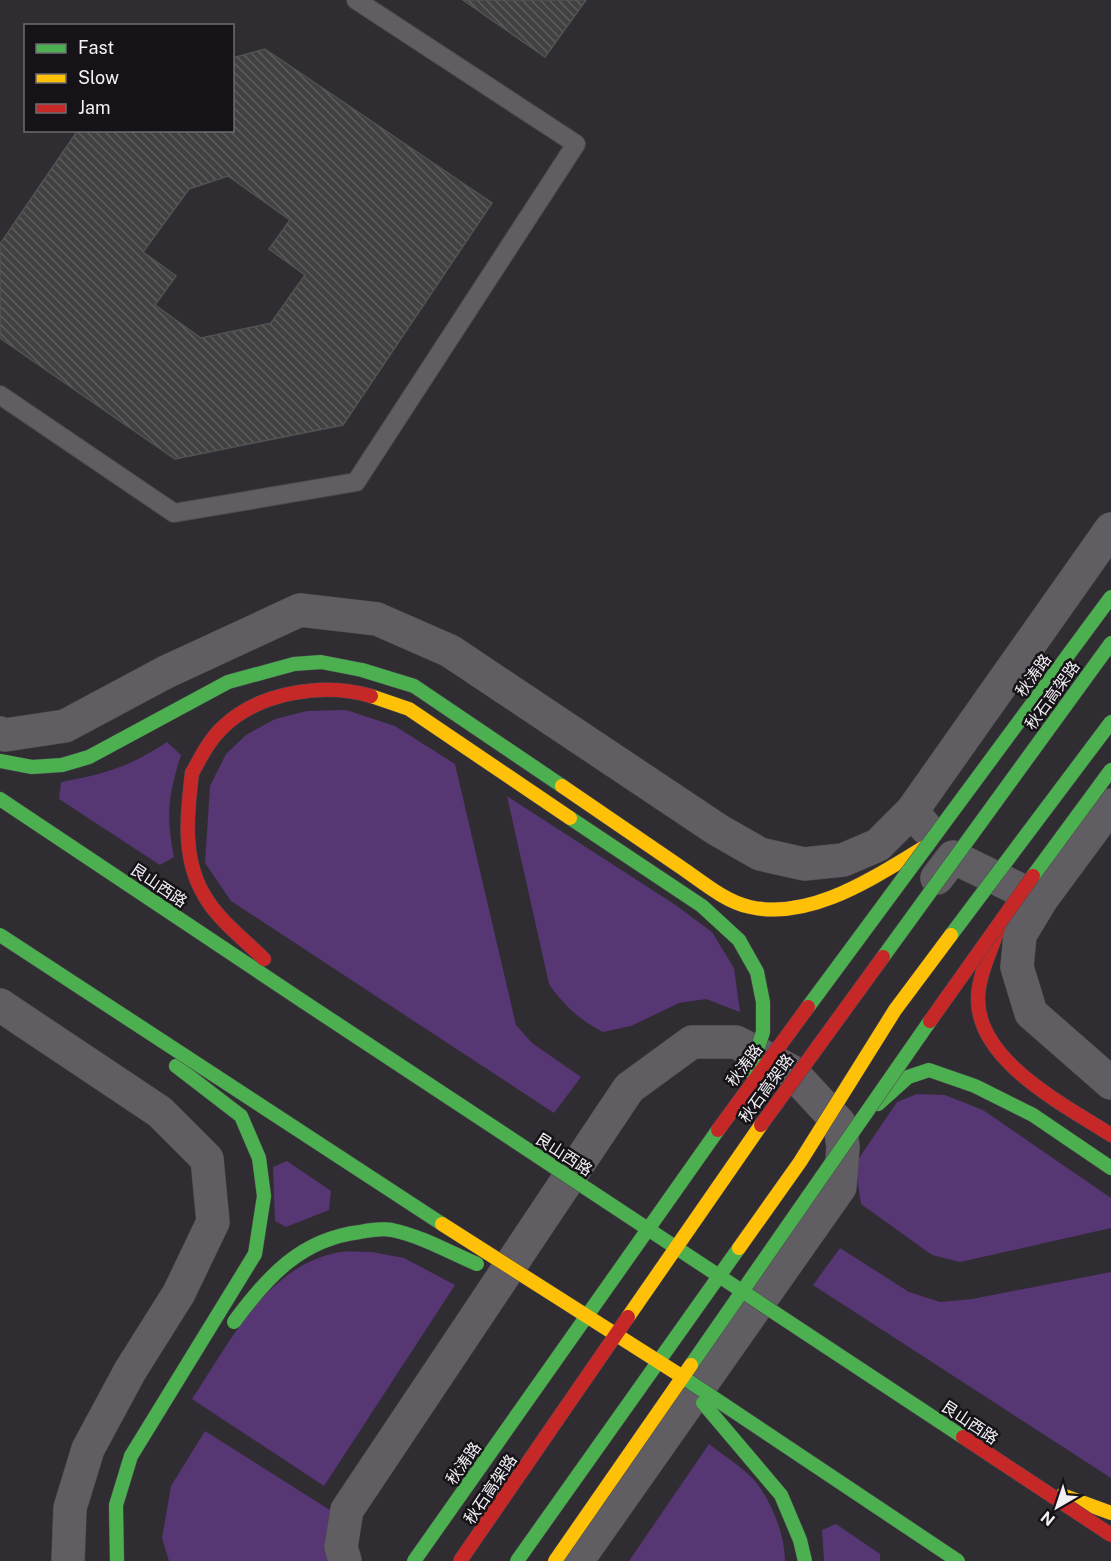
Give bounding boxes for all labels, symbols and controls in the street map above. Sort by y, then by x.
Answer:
legend [24,24,234,132]
text: Fast [78,37,114,58]
text: Slow [78,67,119,88]
text: Jam [78,97,111,118]
street label: 秋涛路 [1012,650,1055,700]
street label: 秋石高架路 [1021,657,1084,733]
street label: 艮山西路 [127,860,191,911]
street label: 秋涛路 [722,1040,766,1090]
street label: 秋石高架路 [735,1050,798,1126]
street label: 艮山西路 [532,1129,596,1180]
street label: 艮山西路 [938,1397,1002,1448]
street label: 秋涛路 [442,1438,485,1488]
street label: 秋石高架路 [460,1451,521,1528]
north arrow [1027,1477,1087,1537]
text: N [1037,1507,1059,1530]

